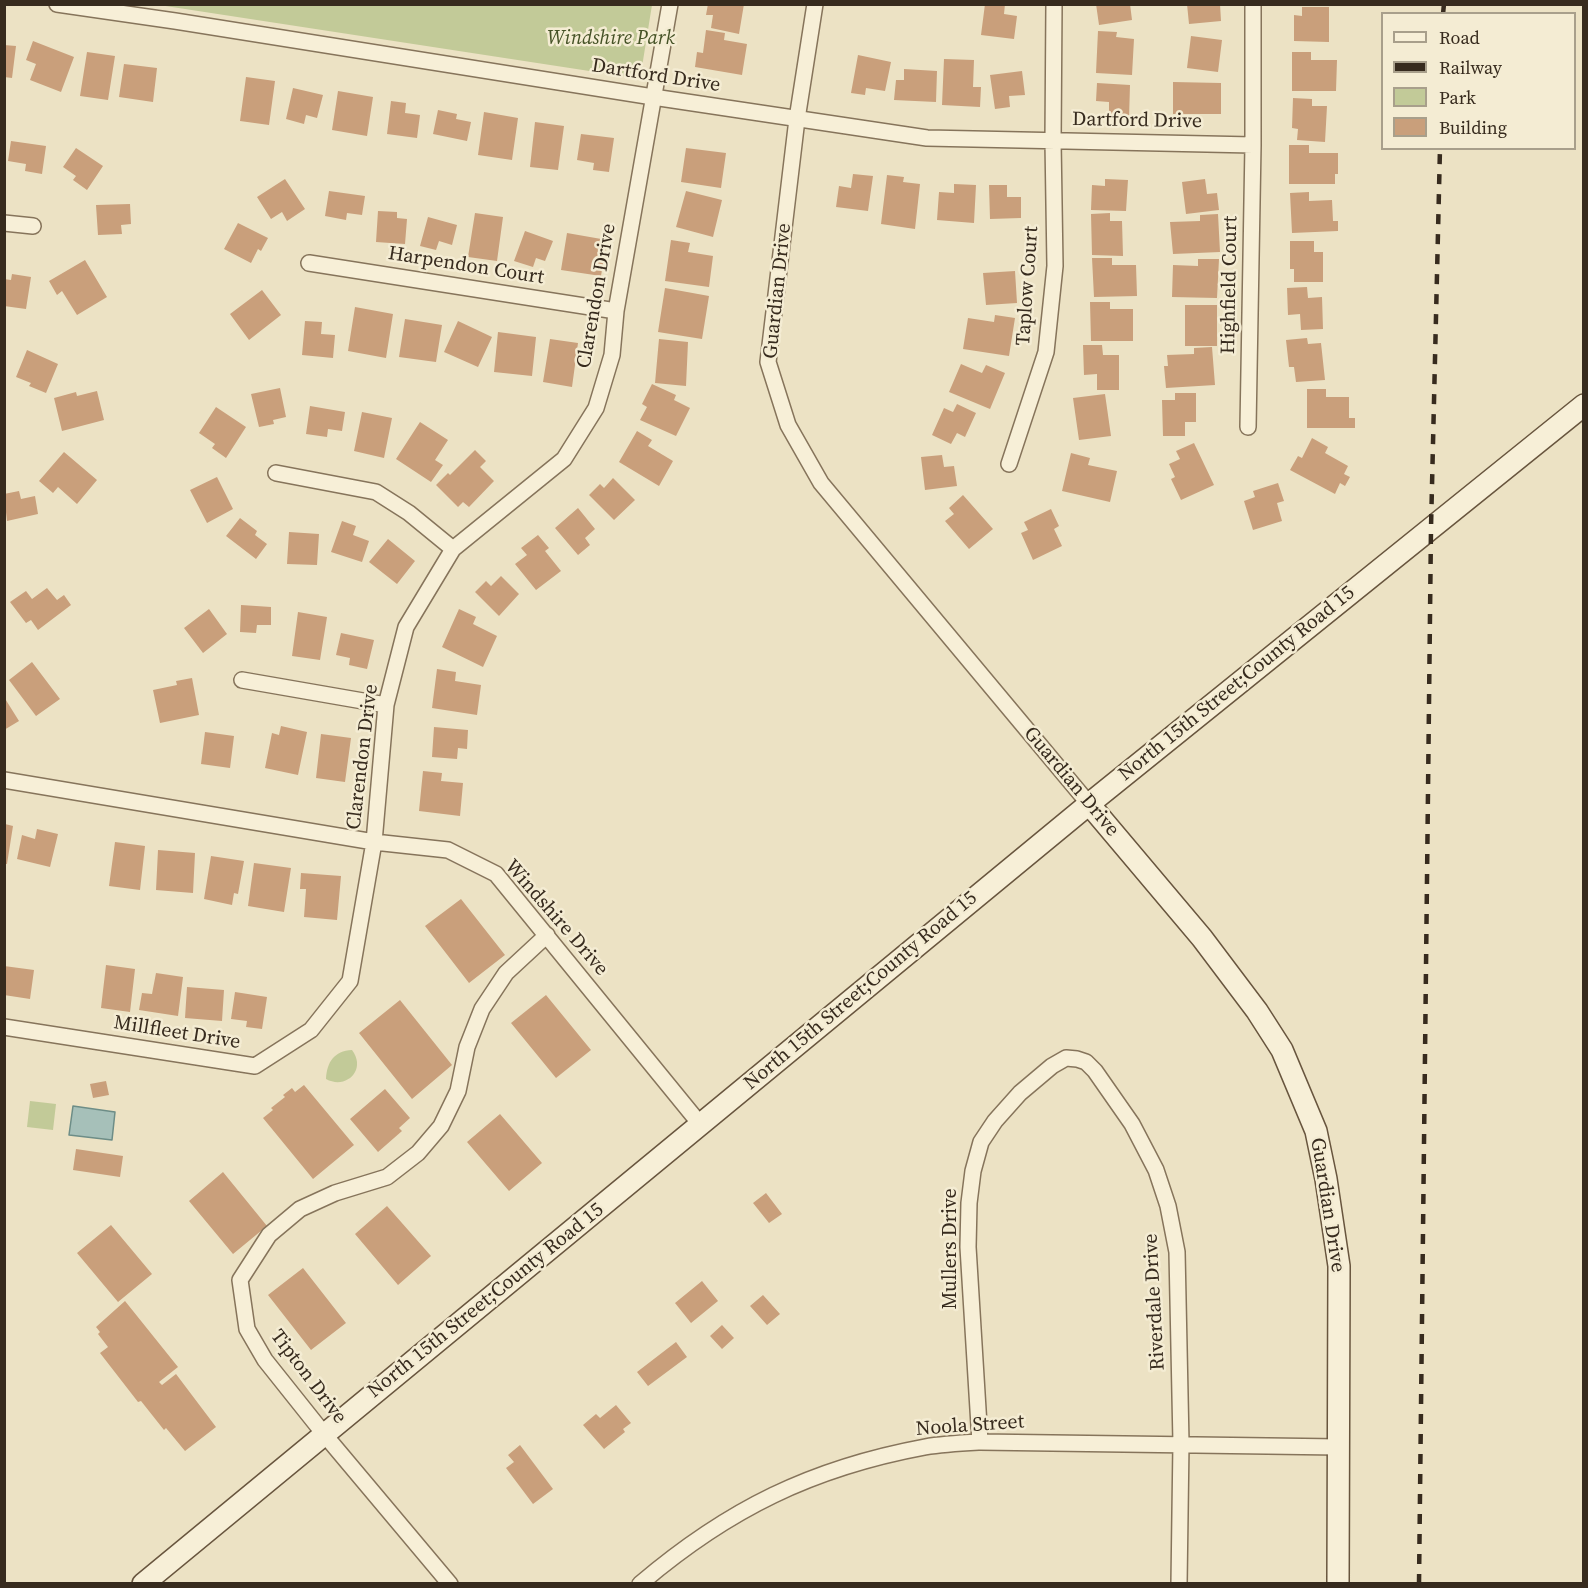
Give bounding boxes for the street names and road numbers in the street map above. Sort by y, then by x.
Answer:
street label: Dartford Drive [590,54,722,98]
street label: Dartford Drive [1072,108,1202,134]
street label: Highfield Court [1217,216,1243,354]
street label: Clarendon Drive [572,222,622,370]
street label: Guardian Drive [759,222,797,360]
street label: Taplow Court [1012,225,1044,347]
street label: Harpendon Court [386,242,546,290]
street label: North 15th Street;County Road 15 [1114,581,1360,787]
street label: Clarendon Drive [342,683,384,831]
street label: Guardian Drive [1018,722,1124,842]
street label: Windshire Drive [499,855,613,981]
street label: North 15th Street;County Road 15 [740,886,982,1096]
street label: Millfleet Drive [112,1011,242,1055]
street label: Guardian Drive [1305,1136,1349,1274]
street label: Mullers Drive [939,1188,963,1310]
street label: North 15th Street;County Road 15 [363,1198,609,1404]
street label: Riverdale Drive [1139,1233,1171,1371]
street label: Tipton Drive [265,1325,351,1429]
street label: Noola Street [915,1410,1025,1442]

